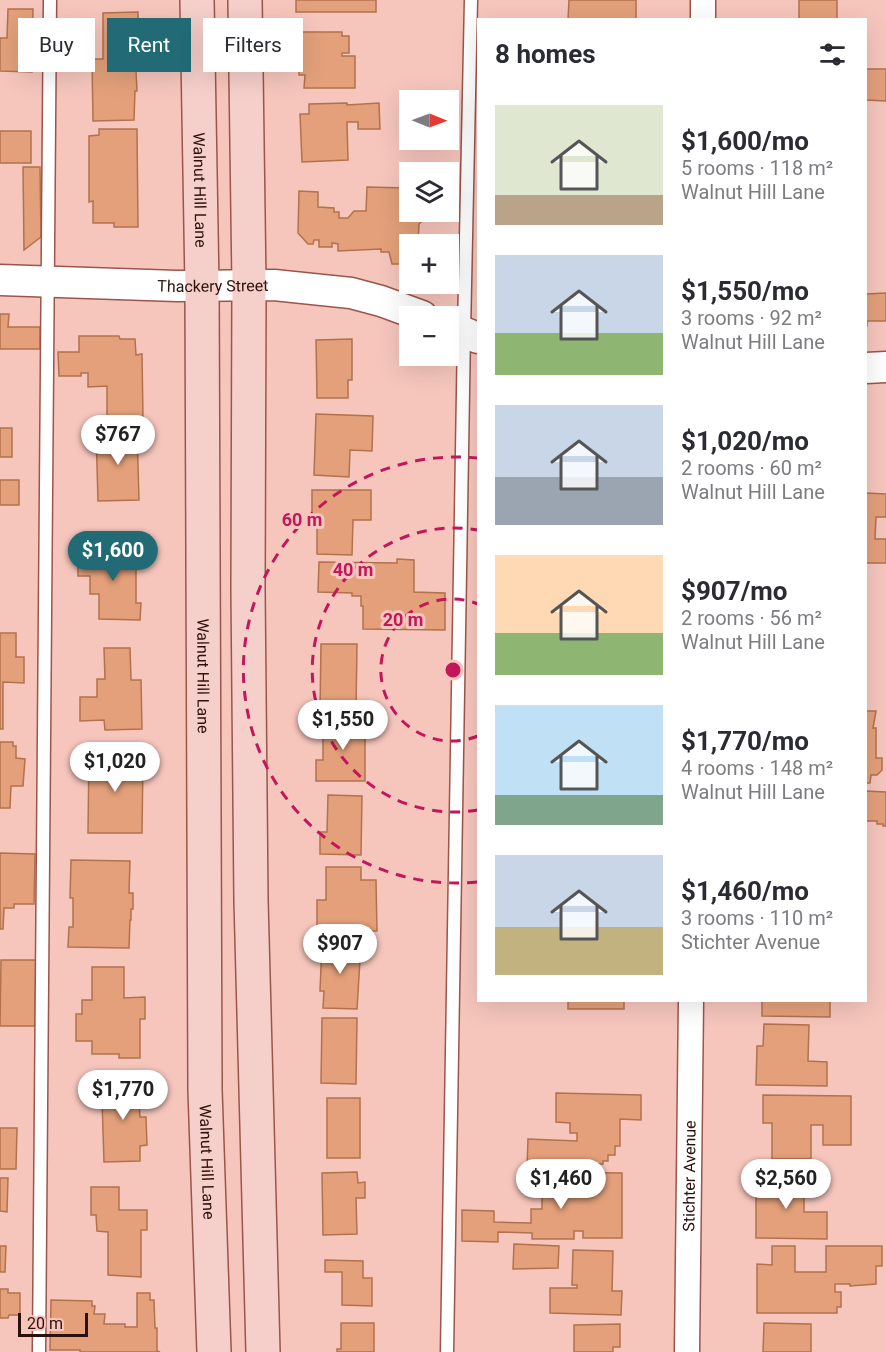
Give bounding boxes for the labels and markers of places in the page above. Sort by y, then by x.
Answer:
pin: $767 [82,415,154,466]
pin: $1,600 [64,531,162,582]
centre of rings [443,660,463,680]
pin: $1,550 [294,700,392,751]
pin: $1,020 [66,742,164,793]
pin: $907 [304,924,376,975]
pin: $1,770 [74,1070,172,1121]
pin: $1,460 [512,1159,610,1210]
pin: $2,560 [737,1159,835,1210]

